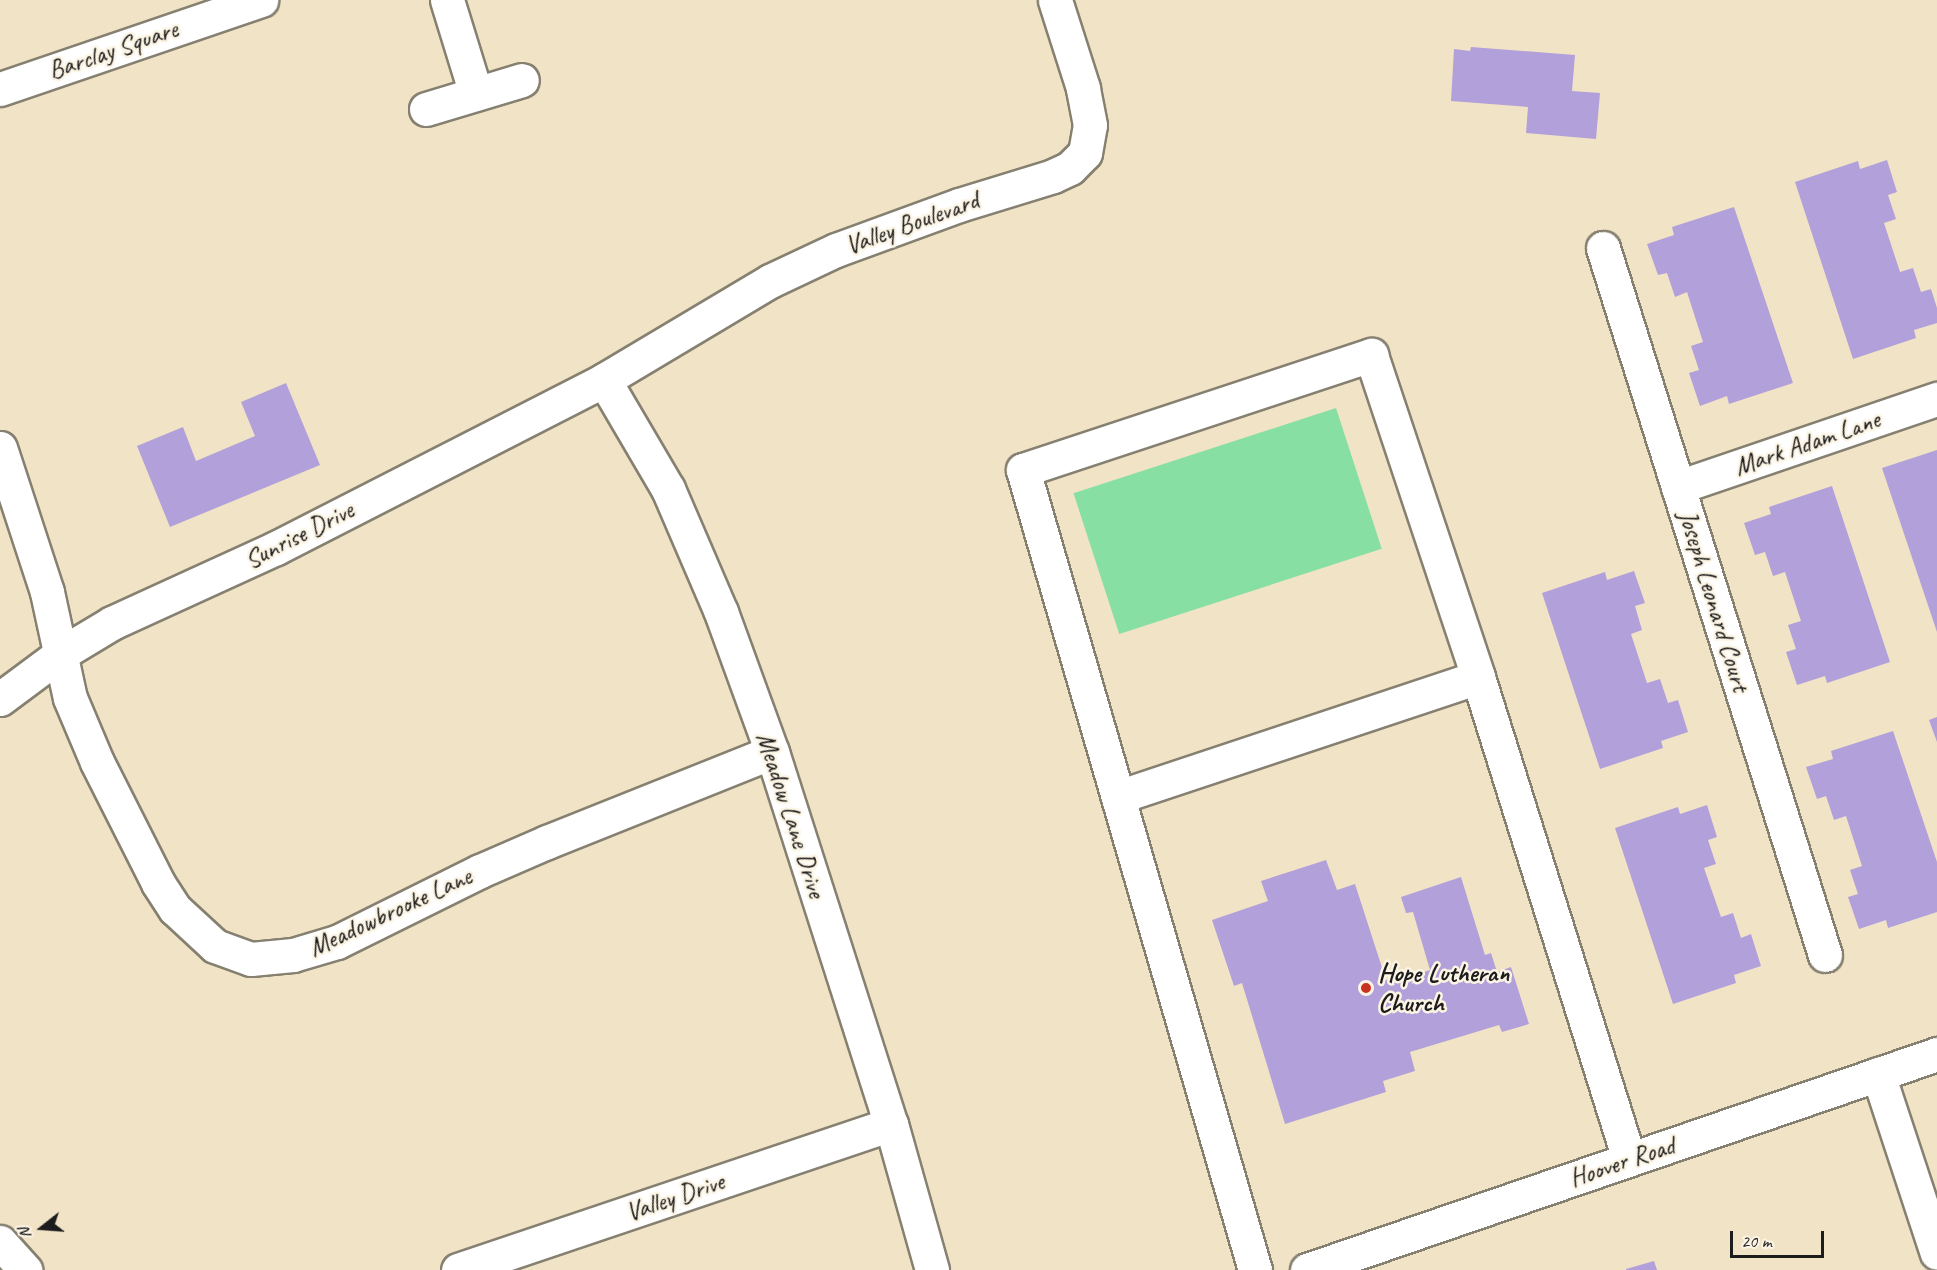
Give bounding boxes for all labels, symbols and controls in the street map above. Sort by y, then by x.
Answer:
street label: Barclay Square [45,14,181,86]
street label: Valley Boulevard [841,184,983,262]
street label: Mark Adam Lane [1729,403,1885,483]
street label: Sunrise Drive [239,494,359,576]
street label: Joseph Leonard Court [1672,507,1756,695]
street label: Meadow Lane Drive [750,728,832,902]
street label: Meadowbrooke Lane [304,861,476,963]
place label: Hope Lutheran Church [1378,957,1508,1018]
marker: Hope Lutheran Church [1359,981,1373,995]
street label: Hoover Road [1565,1129,1679,1195]
street label: Valley Drive [622,1166,728,1228]
north arrow [12,1198,72,1258]
scale bar [1733,1219,1828,1257]
text: N [14,1226,36,1241]
text: 20 m [1741,1230,1772,1252]

